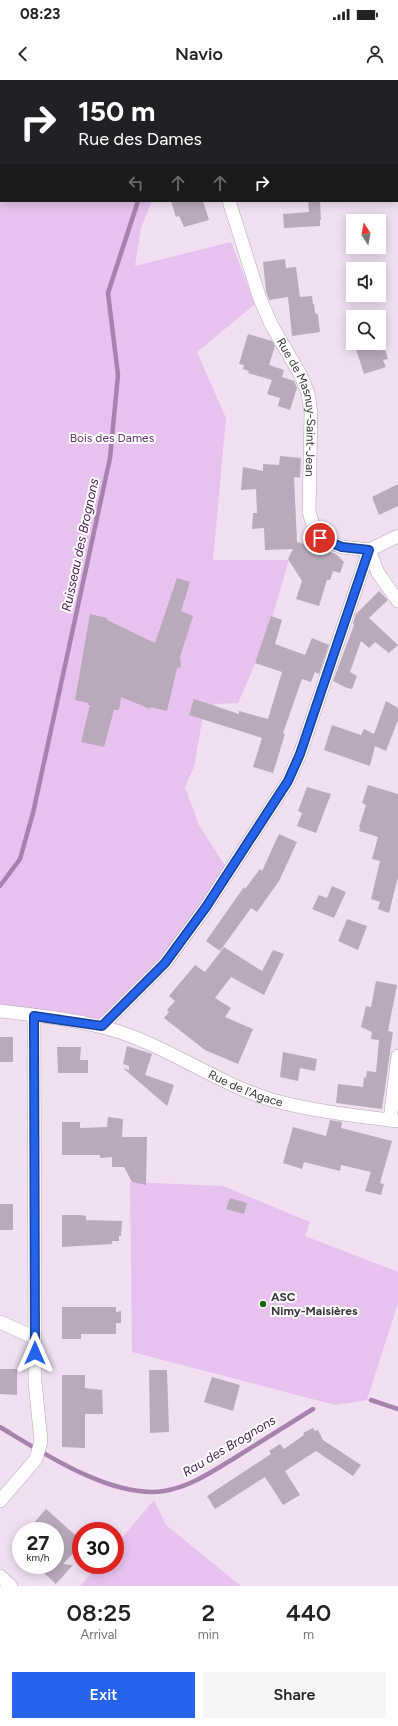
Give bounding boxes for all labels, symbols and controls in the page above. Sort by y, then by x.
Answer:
text: 08:23 [20,5,60,23]
icon: back [12,43,34,65]
text: Navio [175,43,223,65]
icon: person [364,43,386,65]
text: 150 m [78,94,155,128]
icon: right [12,96,64,148]
text: Rue des Dames [78,128,202,150]
icon: left [125,172,147,194]
icon: ahead [167,172,189,194]
icon: ahead [209,172,231,194]
icon: right [251,172,273,194]
north arrow [346,214,386,254]
map controls [346,214,386,350]
button: sound [346,262,386,302]
button: search [346,310,386,350]
street label: Rue de Masnuy-Saint-Jean [274,336,318,477]
park label: Bois des Dames [70,431,155,445]
water label: Ruisseau des Brognons [59,477,101,613]
pin [303,521,337,555]
icon: arrive [309,527,331,549]
street label: Rue de l'Agace [206,1067,285,1110]
place label: ASC Nimy-Maisières [271,1290,358,1318]
marker: ASC Nimy-Maisières [258,1299,268,1309]
position arrow [14,1332,56,1374]
water label: Rau des Brognons [180,1412,278,1480]
speed limit sign: 30 [72,1522,124,1574]
text: 27 [27,1531,49,1555]
text: km/h [27,1551,49,1564]
text: 08:25 [67,1598,131,1627]
text: 2 [202,1598,215,1627]
text: 440 [286,1598,331,1627]
text: Arrival [81,1627,117,1642]
text: min [198,1627,219,1642]
text: m [303,1627,314,1642]
button: Exit [12,1672,195,1718]
button: Share [203,1672,386,1718]

